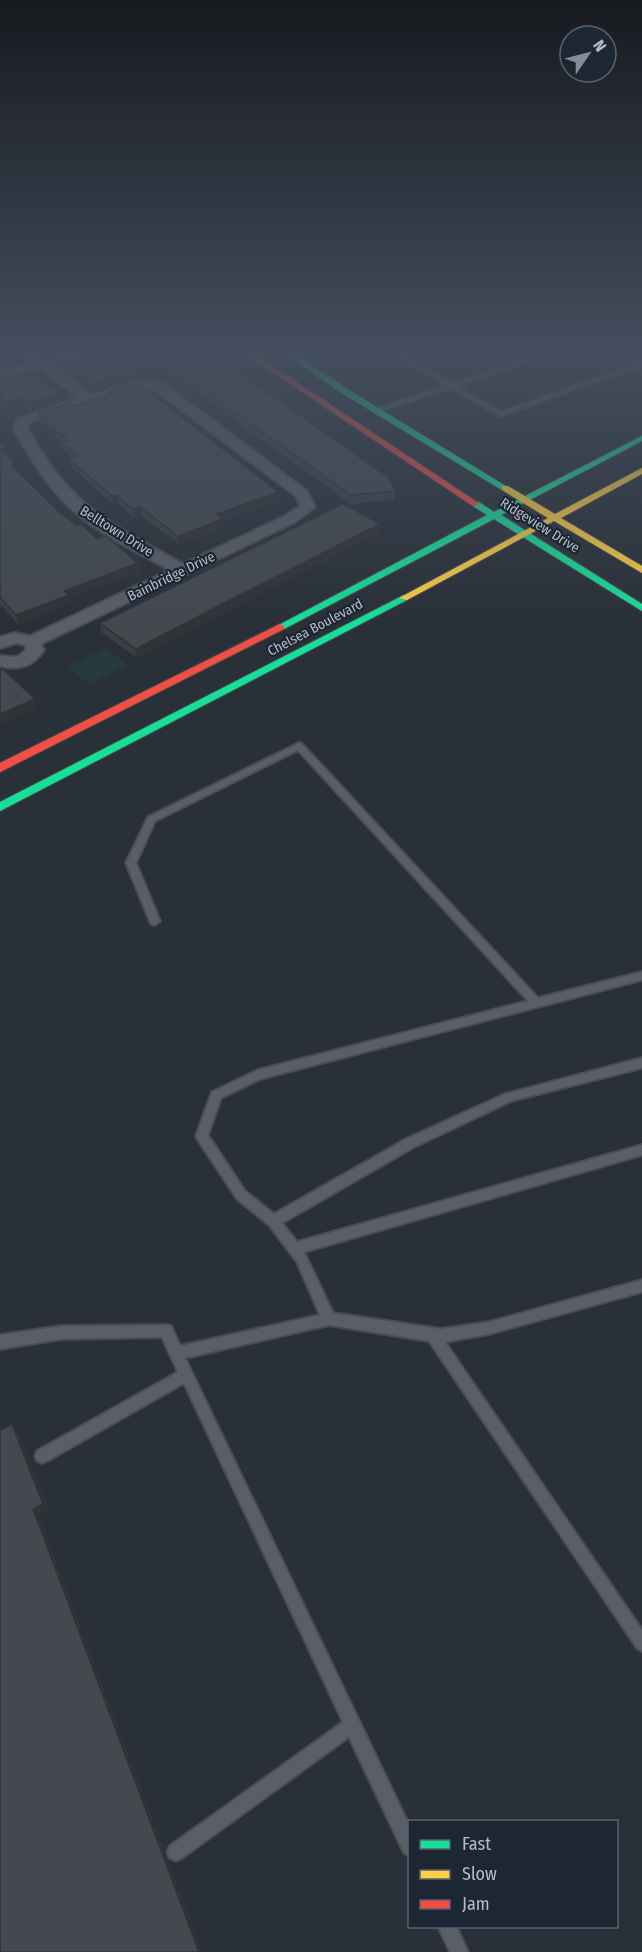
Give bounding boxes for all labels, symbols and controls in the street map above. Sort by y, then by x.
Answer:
north arrow [558,24,618,84]
text: N [589,36,610,55]
street label: Ridgeview Drive [497,494,583,557]
street label: Belltown Drive [77,502,157,561]
street label: Bainbridge Drive [125,548,218,605]
street label: Chelsea Boulevard [265,595,366,660]
legend [408,1820,618,1928]
text: Fast [462,1833,491,1855]
text: Slow [462,1863,497,1885]
text: Jam [462,1893,490,1915]

